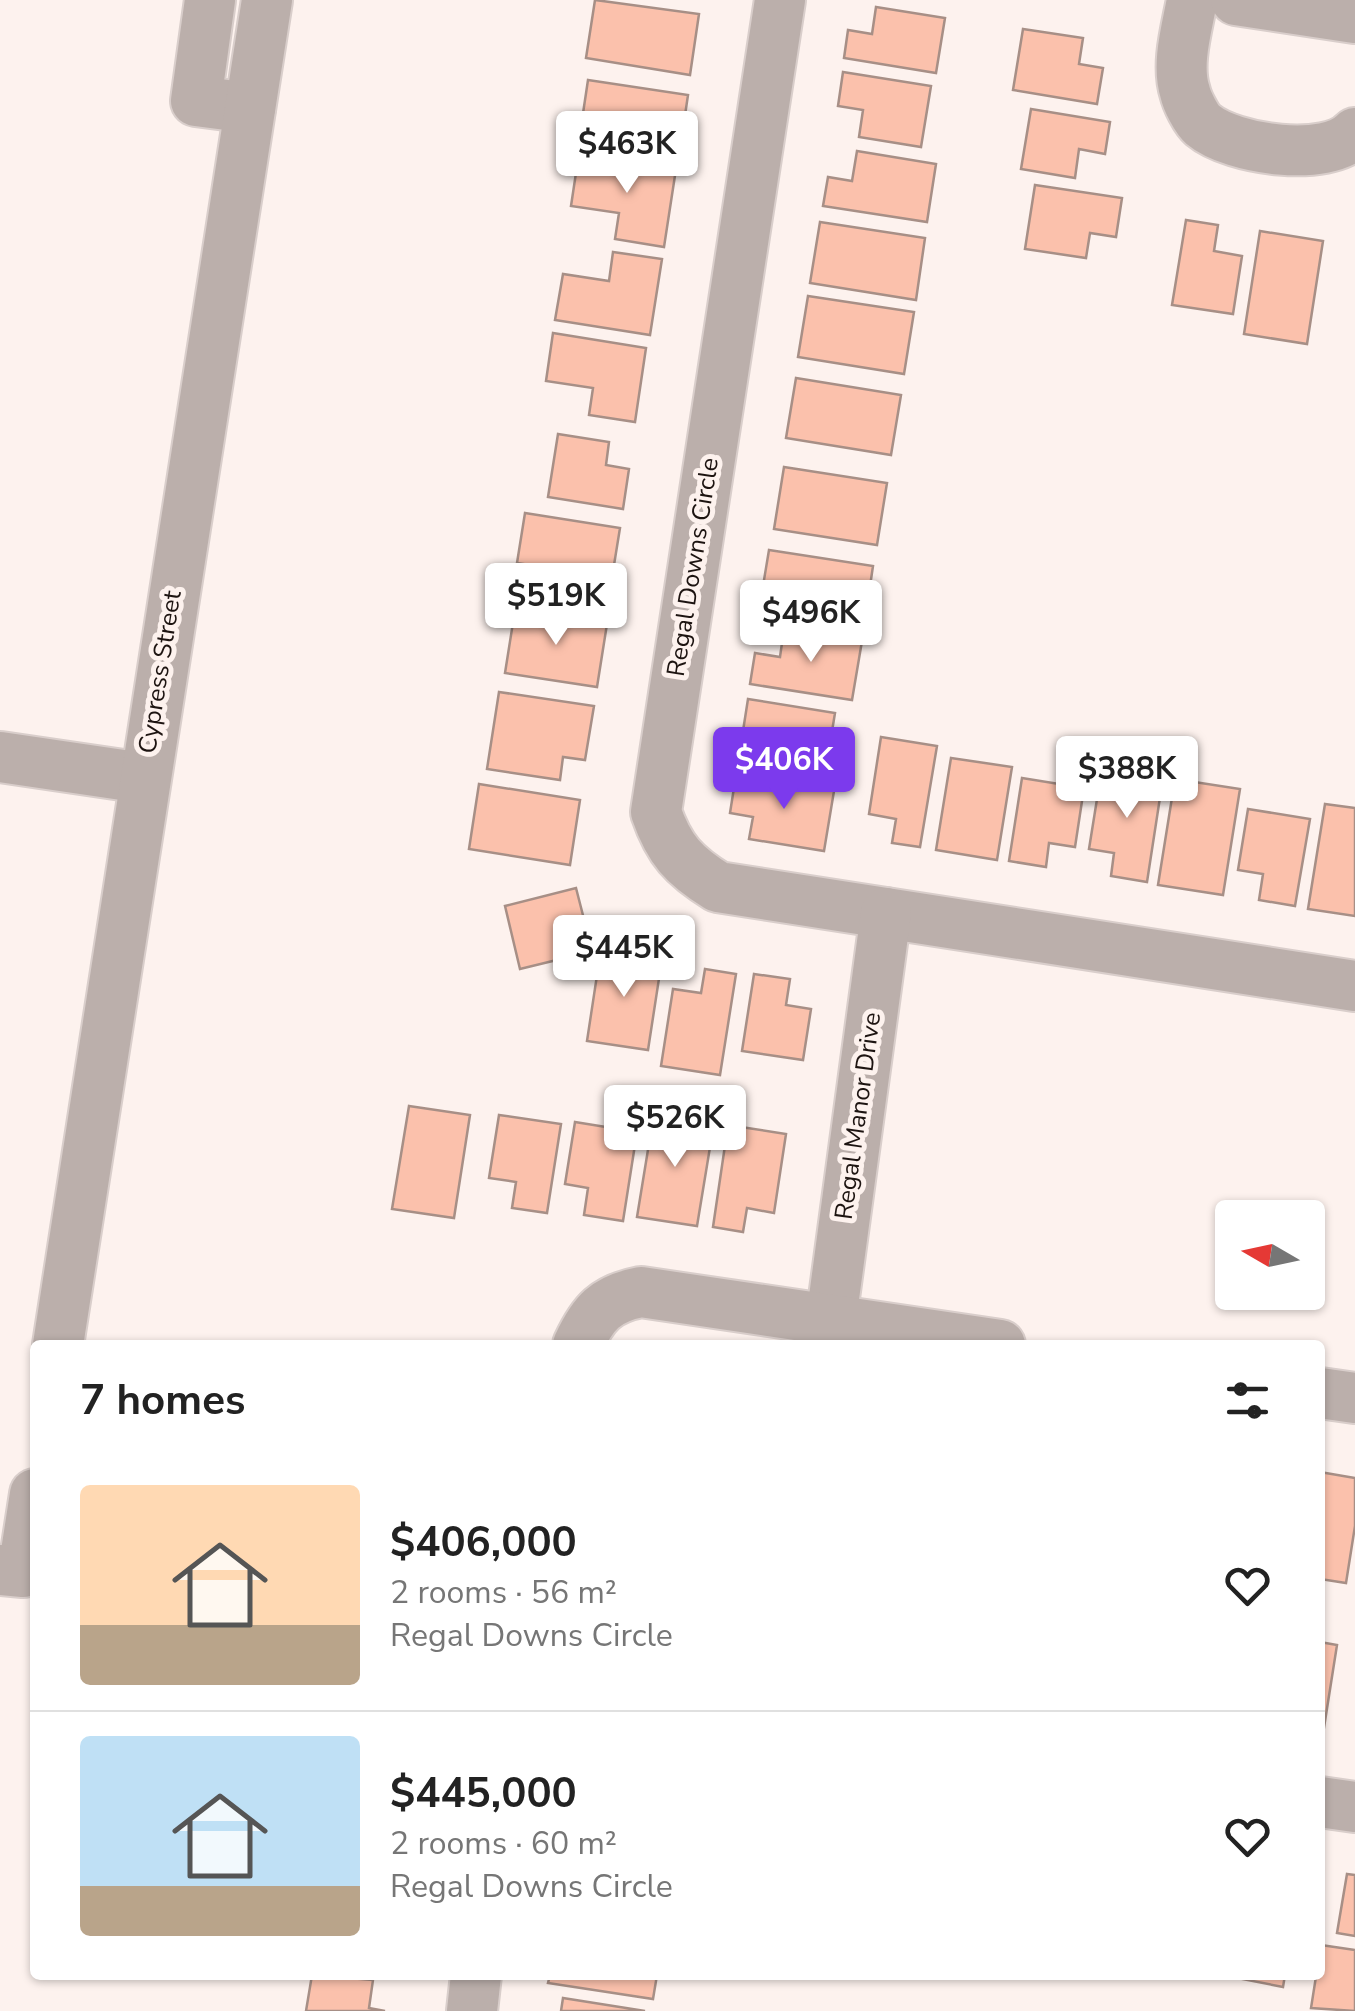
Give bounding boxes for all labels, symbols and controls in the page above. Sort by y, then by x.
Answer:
pin: $463K [557,111,697,196]
text: $463K [578,122,676,165]
street label: Regal Downs Circle [659,455,727,679]
pin: $519K [486,563,626,648]
text: $519K [507,574,605,617]
pin: $496K [741,580,881,665]
street label: Cypress Street [130,588,190,756]
text: $496K [762,591,860,634]
pin: $406K [714,727,854,812]
pin: $388K [1057,736,1197,821]
text: $406K [735,738,833,781]
text: $388K [1078,747,1176,790]
pin: $445K [554,915,694,1000]
text: $445K [575,926,673,969]
street label: Regal Manor Drive [827,1010,889,1222]
pin: $526K [605,1085,745,1170]
text: $526K [626,1096,724,1139]
north arrow [1215,1200,1325,1310]
map controls [1215,1200,1325,1310]
text: 7 homes [80,1372,245,1429]
icon: filters [1220,1373,1275,1428]
text: $406,000 [390,1514,577,1571]
icon: home [160,1525,280,1645]
icon: heart [1220,1558,1275,1613]
text: 2 rooms · 56 m² [390,1571,617,1614]
text: Regal Downs Circle [390,1614,673,1657]
text: $445,000 [390,1765,577,1822]
icon: home [160,1776,280,1896]
icon: heart [1220,1809,1275,1864]
text: 2 rooms · 60 m² [390,1822,617,1865]
text: Regal Downs Circle [390,1865,673,1908]

